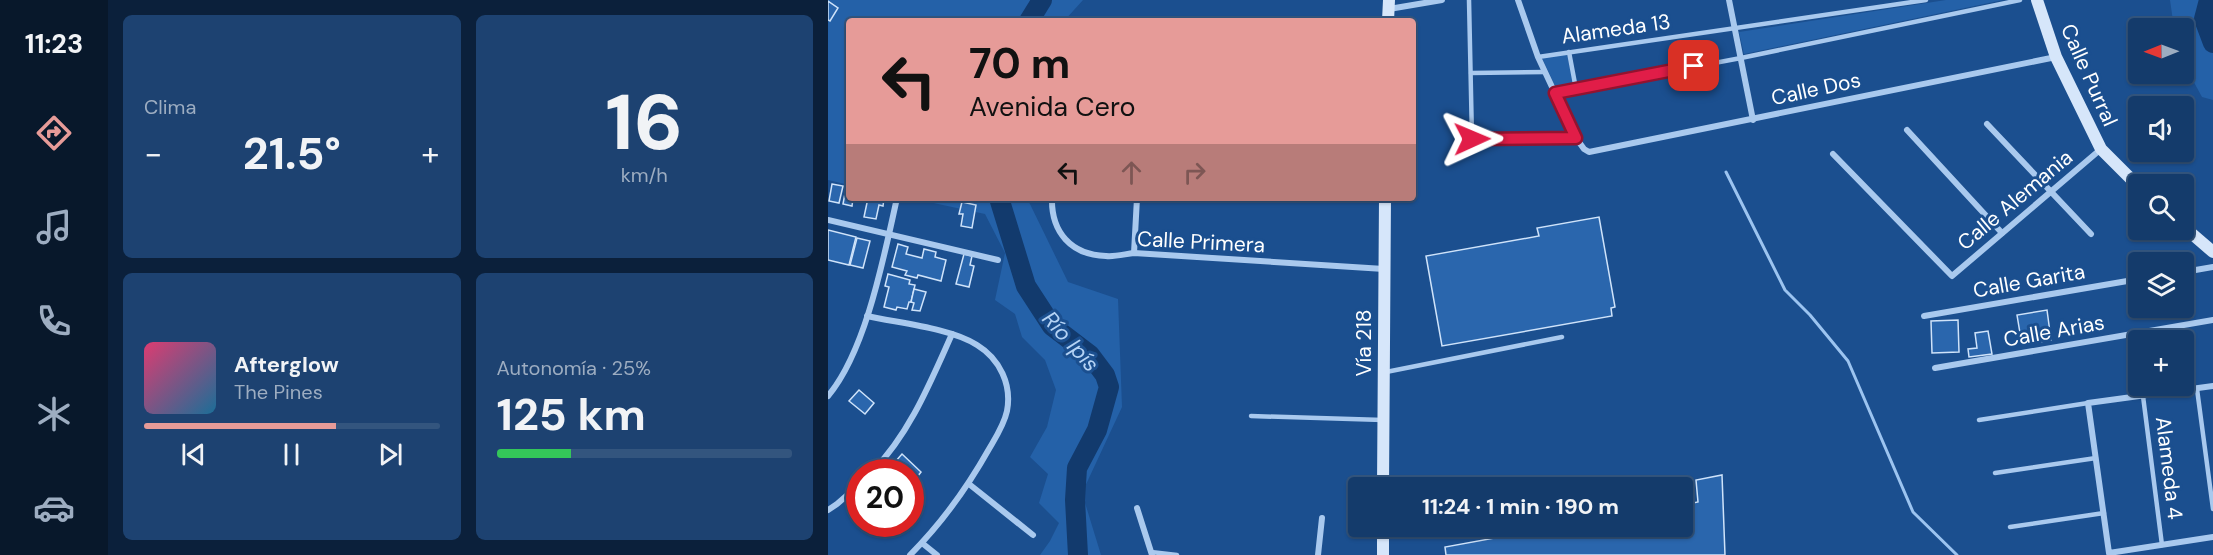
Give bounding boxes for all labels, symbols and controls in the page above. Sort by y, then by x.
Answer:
street label: Alameda 13 [1560,7,1672,51]
north arrow [2128,18,2194,84]
map controls [2128,18,2194,396]
street label: Calle Purral [2054,19,2124,131]
text: 11:23 [25,26,83,61]
text: 70 m [969,36,1070,91]
pin [1668,40,1719,91]
icon: left [870,42,948,120]
icon: arrive [1677,49,1710,82]
street label: Calle Dos [1769,66,1863,112]
text: 16 [605,72,683,173]
text: Avenida Cero [969,89,1135,124]
text: Clima [144,94,196,120]
button: sound [2128,96,2194,162]
position arrow [1440,107,1504,171]
icon: directions [33,112,75,154]
text: 21.5° [243,124,341,183]
text: − [144,132,162,175]
text: + [421,132,439,175]
street label: Calle Alemania [1951,143,2079,257]
icon: left [1052,156,1085,189]
icon: ahead [1115,156,1148,189]
icon: right [1178,156,1211,189]
text: km/h [621,162,668,188]
button: search [2128,174,2194,240]
icon: music [33,206,75,248]
street label: Calle Primera [1136,225,1266,259]
button: layers [2128,252,2194,318]
street label: Calle Garita [1971,257,2087,305]
icon: phone [33,300,75,342]
water label: Río Ipís [1036,305,1106,378]
street label: Calle Arias [2001,308,2107,354]
street label: Vía 218 [1350,309,1378,377]
button: + [2128,330,2194,396]
text: Afterglow [234,350,339,379]
text: Autonomía · 25% [497,355,651,381]
text: The Pines [234,379,323,405]
text: 125 km [497,385,646,444]
icon: climate [33,393,75,435]
street label: Alameda 4 [2149,415,2189,521]
icon: previous [177,438,210,471]
icon: pause [275,438,308,471]
icon: next [374,438,407,471]
speed limit sign: 20 [846,459,924,537]
icon: car [33,487,75,529]
text: 11:24 · 1 min · 190 m [1422,492,1619,521]

